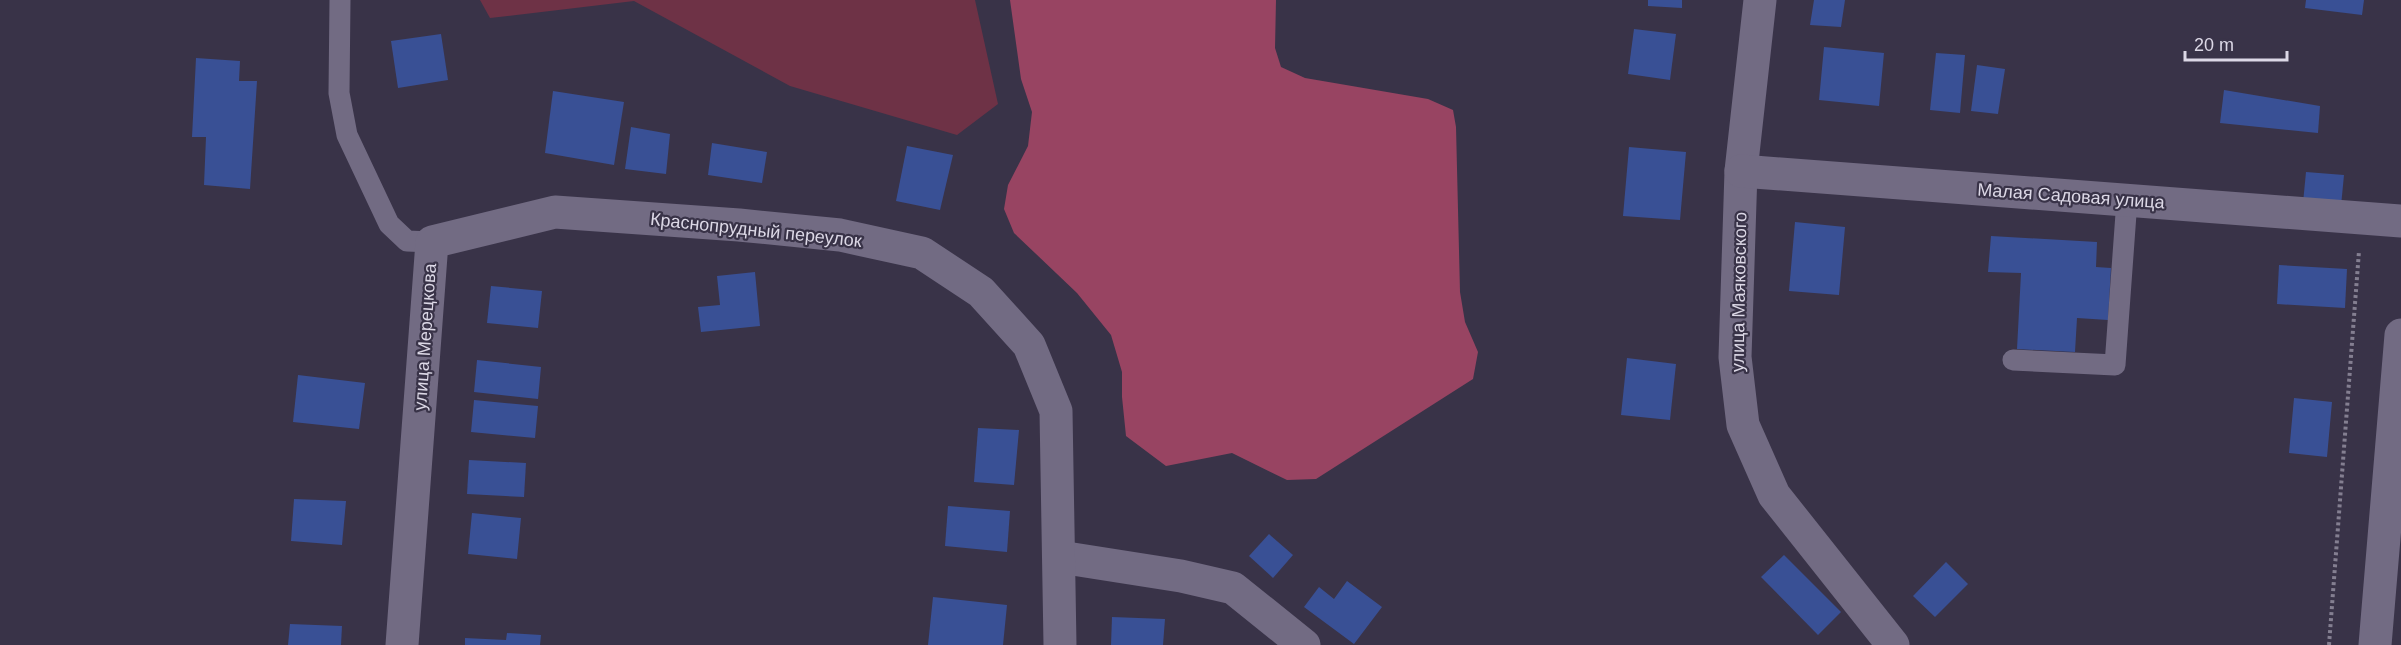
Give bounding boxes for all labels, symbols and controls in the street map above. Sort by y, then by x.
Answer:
scale bar [2185,24,2287,62]
text: 20 m [2194,35,2234,55]
street label: Малая Садовая улица [1977,179,2166,213]
street label: Краснопрудный переулок [649,209,863,251]
street label: улица Маяковского [1728,212,1750,372]
street label: улица Мерецкова [410,262,440,411]

